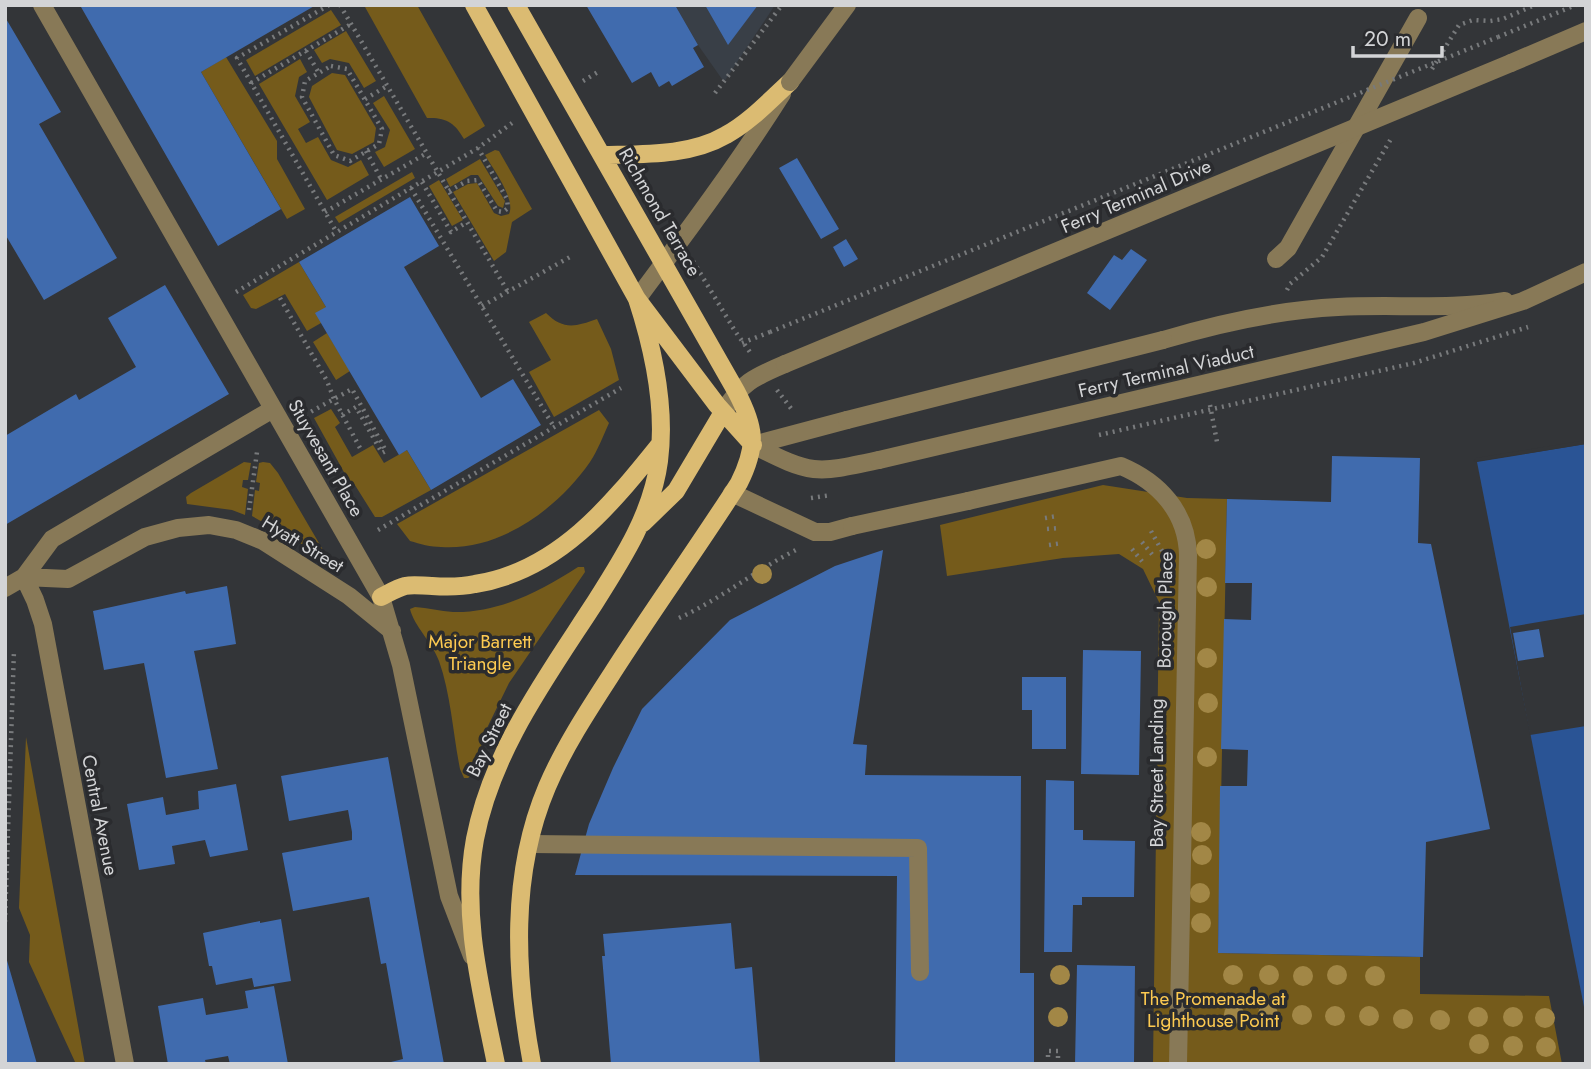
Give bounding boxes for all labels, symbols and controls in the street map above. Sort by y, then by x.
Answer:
scale bar [1353,14,1442,58]
text: 20 m [1364,24,1411,54]
street label: Richmond Terrace [612,143,708,281]
street label: Ferry Terminal Drive [1057,152,1215,240]
street label: Ferry Terminal Viaduct [1075,338,1257,404]
street label: Stuyvesant Place [281,394,371,522]
street label: Hyatt Street [257,509,349,579]
street label: Borough Place [1150,551,1180,669]
park label: Major Barrett Triangle [428,628,532,677]
street label: Bay Street [460,698,519,781]
street label: Bay Street Landing [1143,699,1170,847]
street label: Central Avenue [75,752,125,878]
park label: The Promenade at Lighthouse Point [1141,985,1286,1034]

